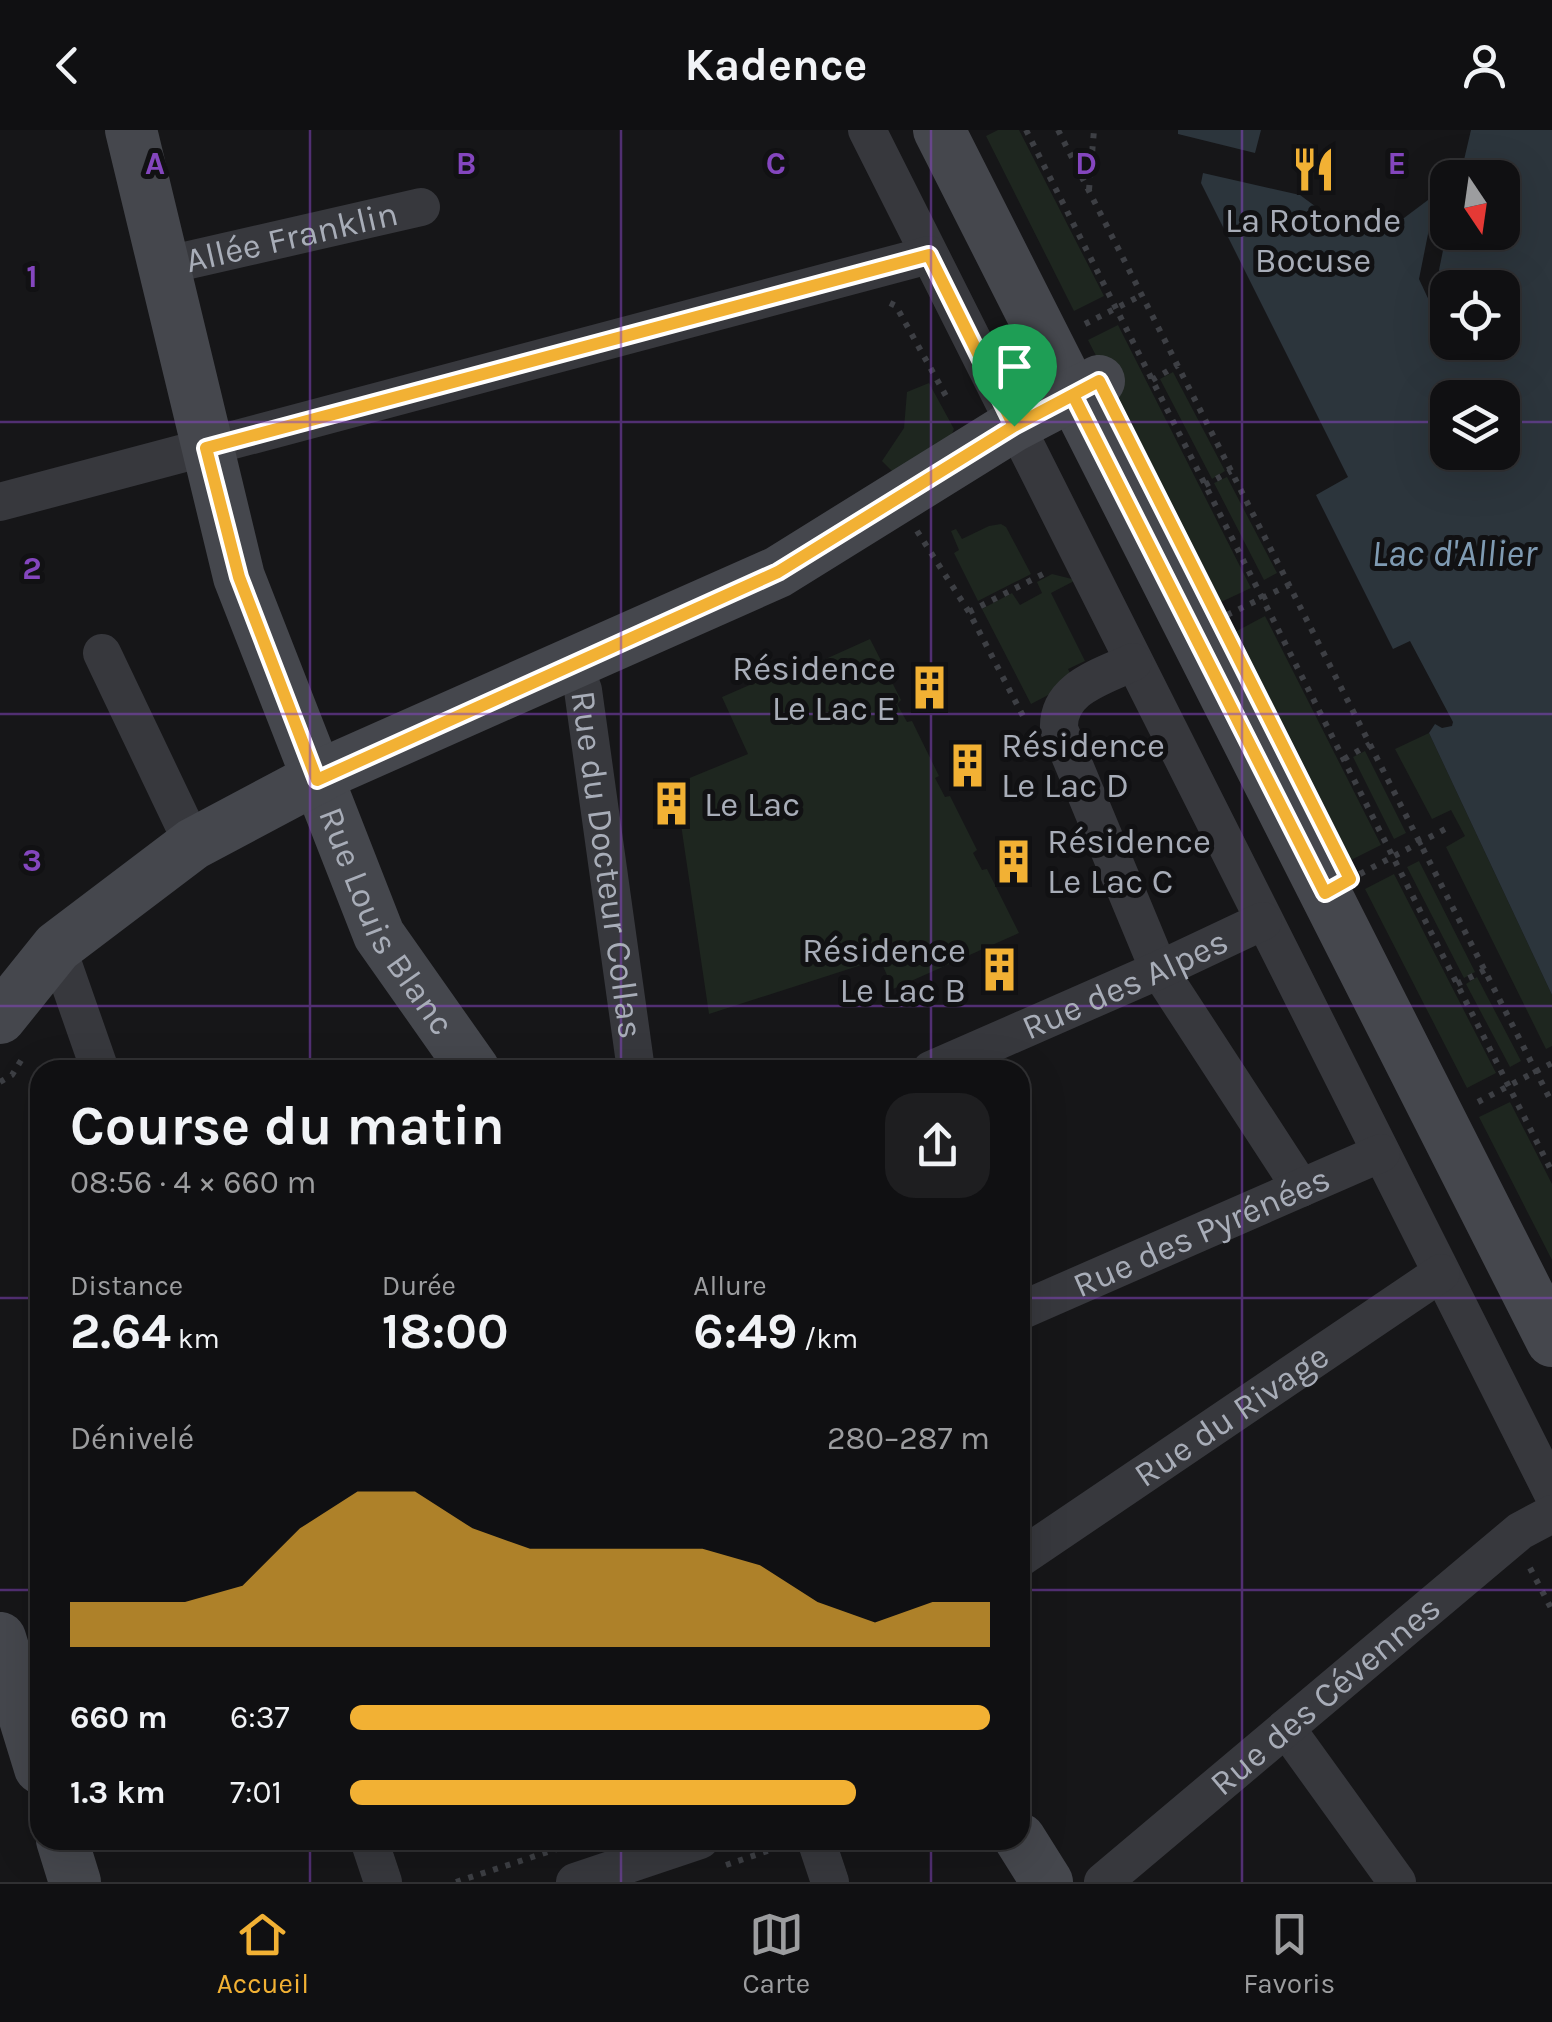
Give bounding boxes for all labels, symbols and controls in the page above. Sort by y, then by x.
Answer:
icon: back [40,38,95,93]
icon: person [1457,38,1512,93]
text: Kadence [685,39,867,91]
text: A [145,145,165,182]
text: B [456,145,476,182]
text: C [766,145,786,182]
text: D [1075,145,1097,182]
text: E [1388,145,1406,182]
restaurant icon: La Rotonde Bocuse [1289,146,1337,194]
north arrow [1430,160,1520,250]
map controls [1430,160,1520,470]
street label: Allée Franklin [182,193,402,281]
place label: La Rotonde Bocuse [1225,200,1401,281]
text: 1 [26,258,38,295]
button: locate [1430,270,1520,360]
pin [972,324,1057,427]
icon: arrive [987,339,1042,394]
button: layers [1430,380,1520,470]
water label: Lac d'Allier [1371,531,1539,576]
text: 2 [22,550,42,587]
place label: Résidence Le Lac E [732,648,896,729]
building icon: Résidence Le Lac E [905,664,953,712]
street label: Rue du Docteur Collas [562,688,651,1041]
place label: Résidence Le Lac D [1001,725,1165,806]
building icon: Résidence Le Lac D [944,741,992,789]
building icon: Le Lac [647,780,695,828]
place label: Le Lac [704,784,800,825]
street label: Rue Louis Blanc [310,801,463,1043]
place label: Résidence Le Lac C [1047,821,1211,902]
building icon: Résidence Le Lac C [990,837,1038,885]
text: 3 [22,842,42,879]
street label: Rue des Alpes [1016,921,1235,1048]
place label: Résidence Le Lac B [802,930,966,1011]
building icon: Résidence Le Lac B [975,946,1023,994]
button: share [885,1093,990,1198]
text: Course du matin [70,1094,505,1158]
street label: Rue des Pyrénées [1067,1158,1336,1306]
text: 08:56 · 4 × 660 m [70,1164,316,1201]
text: Distance [70,1269,183,1302]
text: Durée [382,1269,456,1302]
text: Allure [693,1269,767,1302]
text: 2.64 [70,1302,171,1361]
text: 18:00 [382,1302,509,1361]
text: 6:49 [693,1302,797,1361]
text: km [171,1322,220,1355]
text: /km [797,1322,858,1355]
street label: Rue du Rivage [1127,1335,1336,1496]
text: Dénivelé [70,1420,194,1457]
text: 280–287 m [827,1420,990,1457]
street label: Rue des Cévennes [1202,1587,1449,1804]
text: 660 m [70,1699,168,1736]
text: 6:37 [230,1699,290,1736]
text: 1.3 km [70,1774,166,1811]
text: 7:01 [230,1774,282,1811]
tab: Accueil [217,1907,309,2000]
tab: Carte [742,1907,810,2000]
tab: Favoris [1243,1907,1335,2000]

